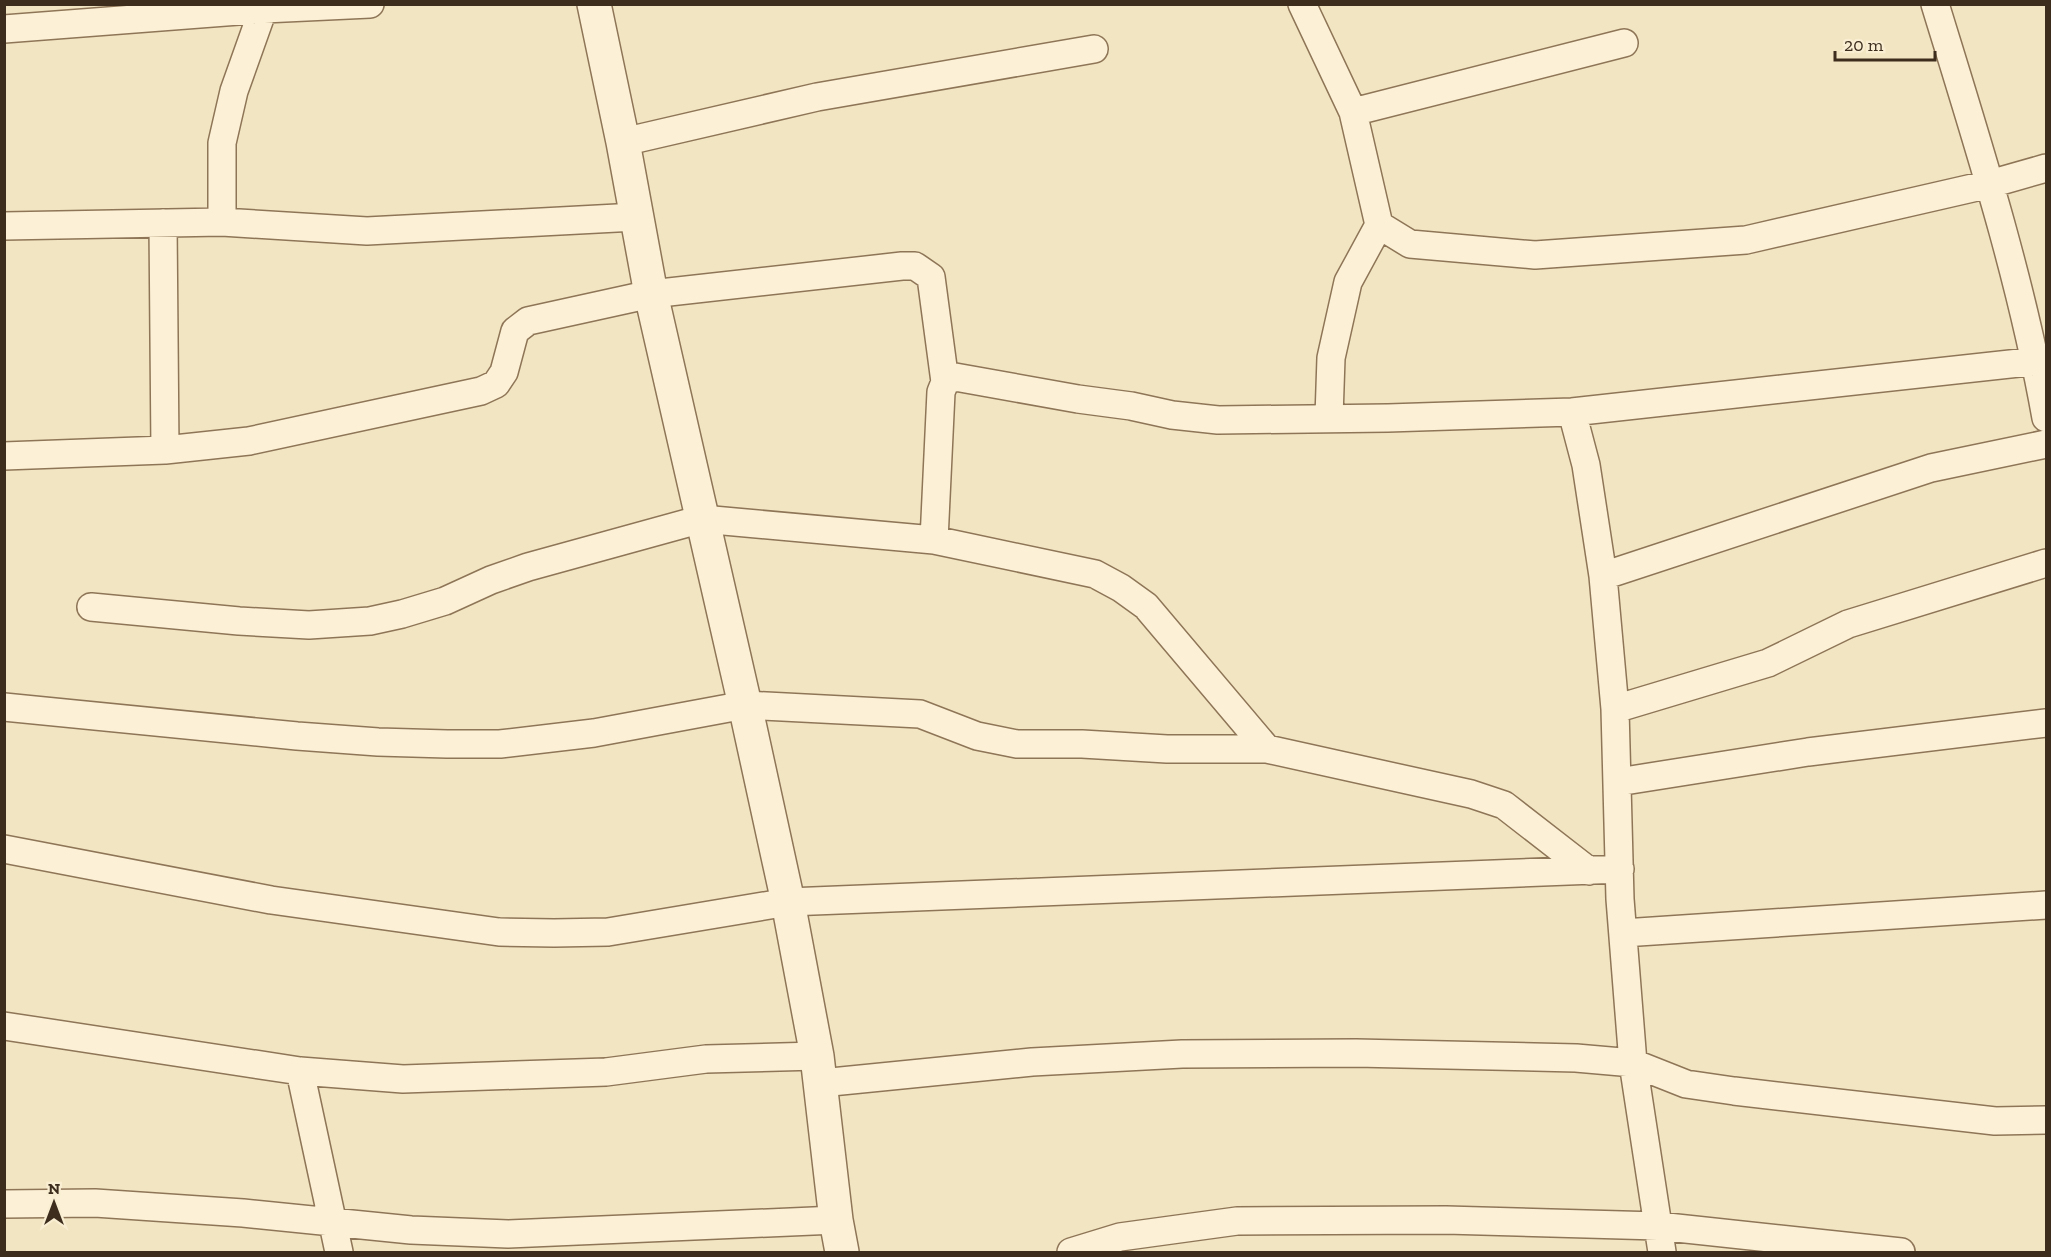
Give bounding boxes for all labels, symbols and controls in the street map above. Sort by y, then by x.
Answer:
scale bar [1835,24,1936,62]
text: 20 m [1844,34,1884,56]
north arrow [24,1173,84,1233]
text: N [48,1179,60,1198]

